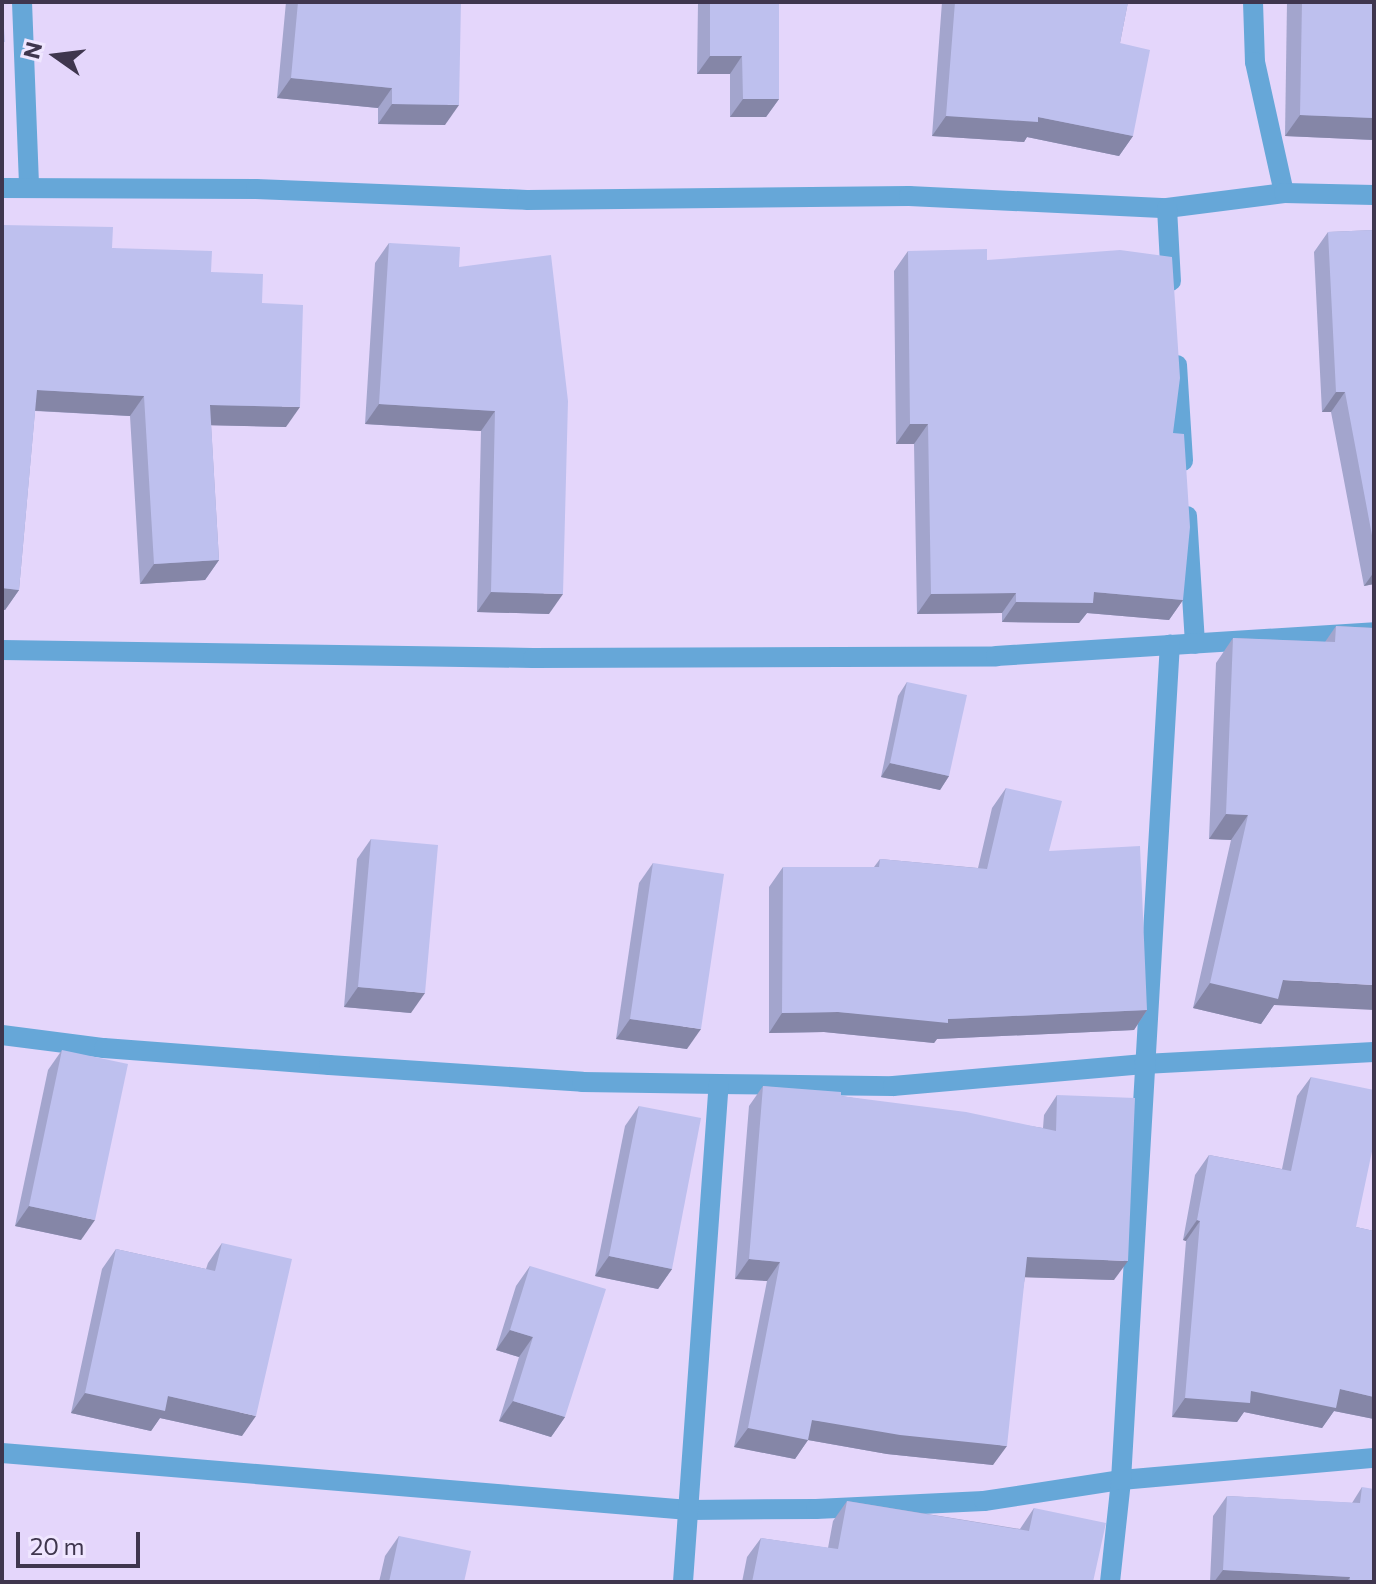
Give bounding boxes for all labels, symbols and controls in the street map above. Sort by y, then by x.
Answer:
north arrow [16,16,96,96]
text: N [17,39,47,61]
scale bar [20,1516,144,1566]
text: 20 m [30,1531,84,1560]

